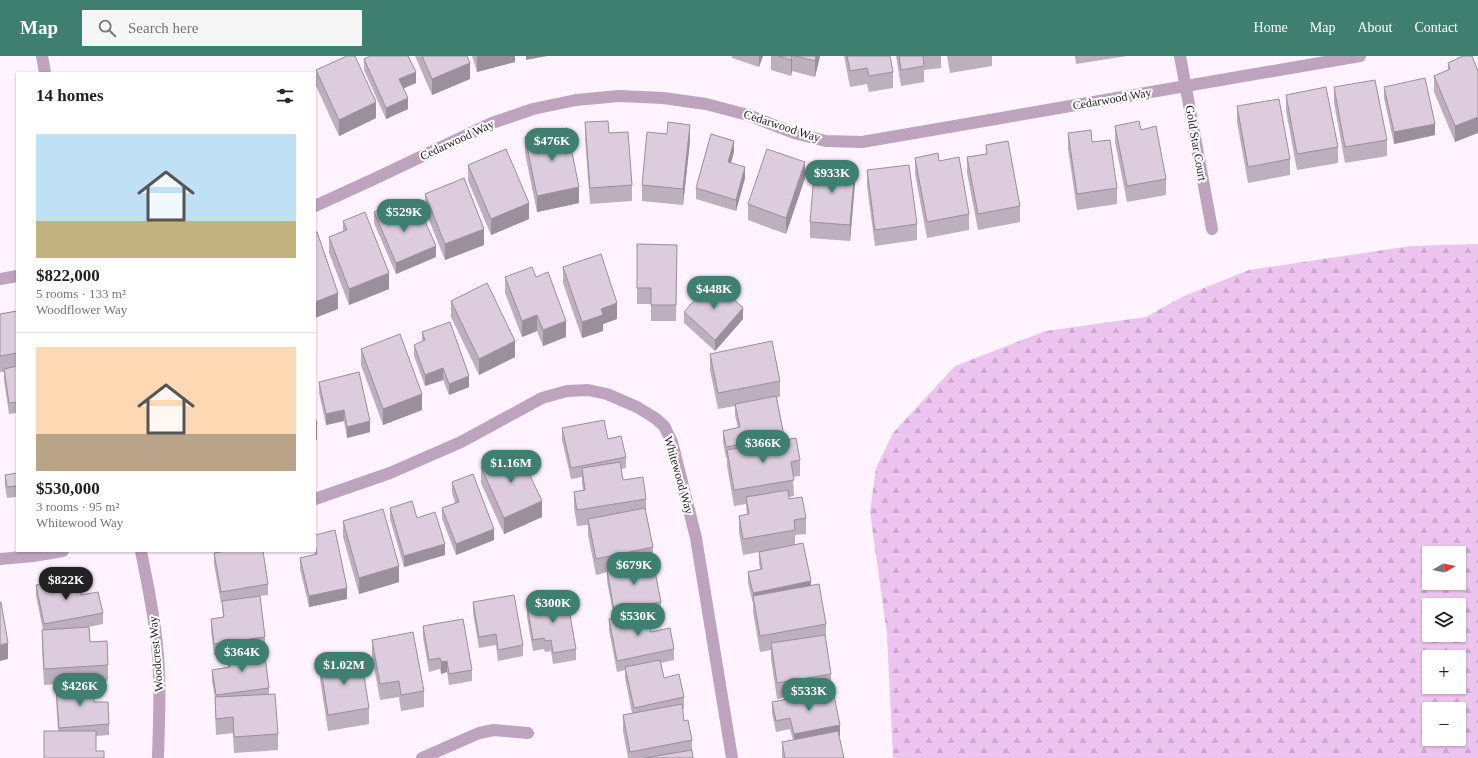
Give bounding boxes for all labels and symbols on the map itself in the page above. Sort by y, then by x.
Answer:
street label: Cedarwood Way [1071,85,1153,113]
street label: Gold Star Court [1182,104,1210,183]
street label: Cedarwood Way [742,107,822,145]
street label: Cedarwood Way [418,117,496,163]
pin: $476K [524,128,580,162]
pin: $933K [804,160,860,194]
pin: $529K [376,199,432,233]
pin: $448K [686,276,742,310]
pin: $366K [735,430,791,464]
street label: Whitewood Way [661,434,697,516]
pin: $1.16M [478,450,544,484]
north arrow [1422,546,1466,590]
pin: $679K [606,552,662,586]
pin: $822K [38,567,94,601]
pin: $300K [525,590,581,624]
pin: $530K [610,603,666,637]
street label: Woodcrest Way [146,616,166,692]
pin: $364K [214,639,270,673]
pin: $1.02M [311,652,377,686]
pin: $426K [52,673,108,707]
pin: $533K [781,678,837,712]

